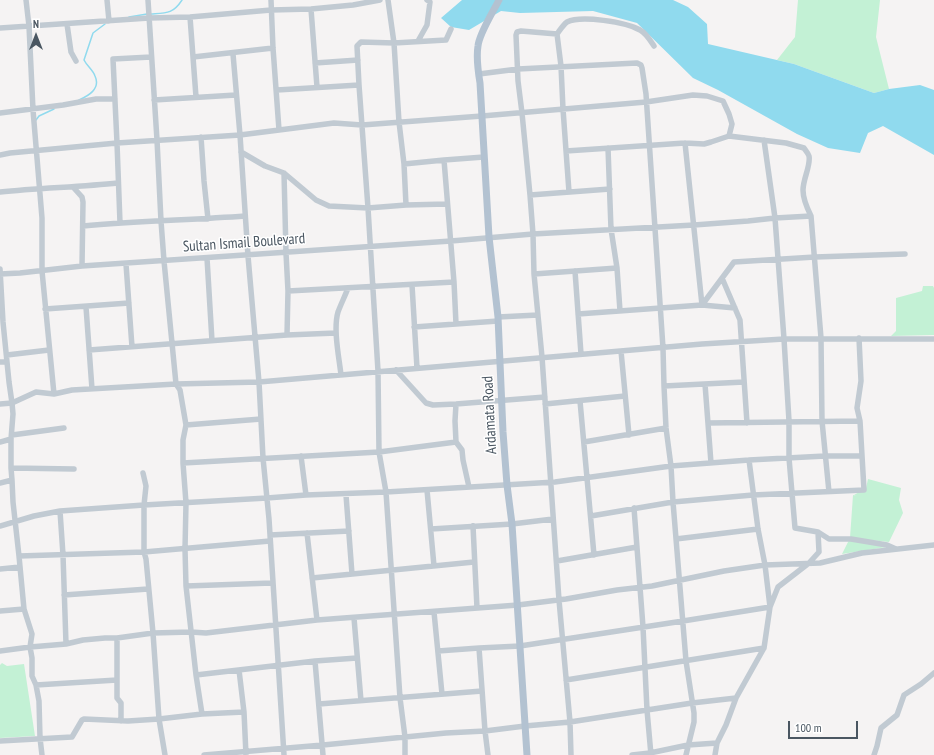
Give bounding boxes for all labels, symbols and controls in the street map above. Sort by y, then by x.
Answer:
north arrow [16,16,56,56]
text: N [33,17,39,31]
street label: Sultan Ismail Boulevard [182,230,306,256]
street label: Ardamata Road [479,375,501,455]
scale bar [790,713,860,739]
text: 100 m [795,720,822,735]

